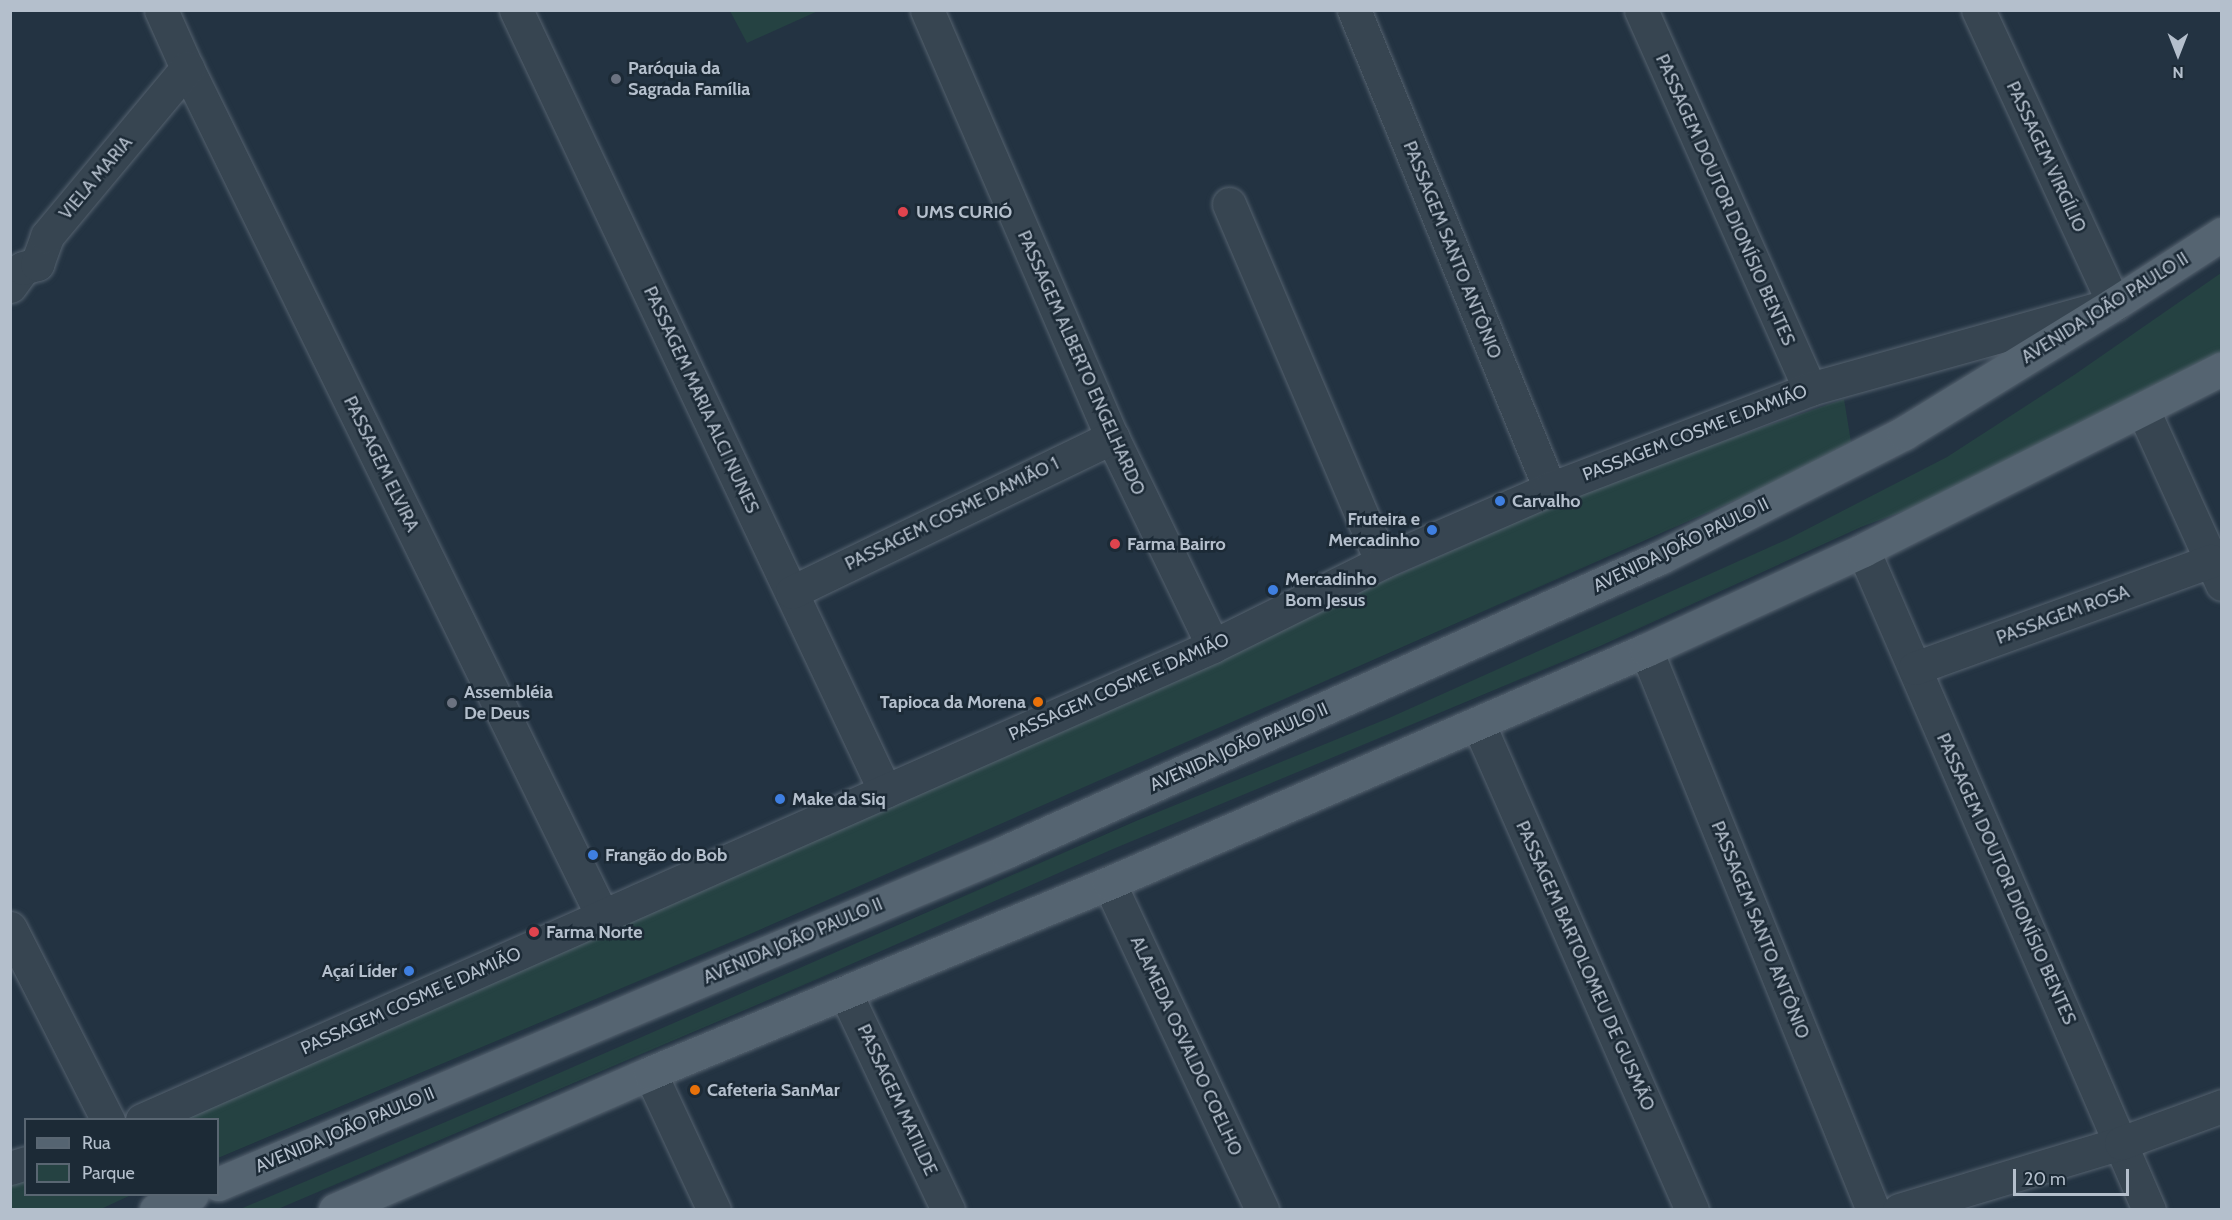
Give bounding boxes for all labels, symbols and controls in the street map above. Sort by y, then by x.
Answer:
north arrow [2148,24,2208,84]
street label: PASSAGEM DOUTOR DIONÍSIO BENTES [1651,51,1799,349]
place label: Paróquia da Sagrada Família [628,58,750,100]
text: N [2172,63,2184,82]
marker: Paróquia da Sagrada Família [609,72,623,86]
street label: PASSAGEM VIRGÍLIO [2002,78,2090,236]
street label: VIELA MARIA [55,132,137,224]
street label: PASSAGEM SANTO ANTÔNIO [1398,138,1506,362]
place label: UMS CURIÓ [916,201,1012,223]
marker: UMS CURIÓ [894,203,912,221]
street label: PASSAGEM ALBERTO ENGELHARDO [1013,227,1149,499]
street label: AVENIDA JOÃO PAULO II [2018,248,2192,368]
street label: PASSAGEM MARIA ALCI NUNES [639,283,763,517]
street label: PASSAGEM COSME E DAMIÃO [1580,380,1810,486]
street label: PASSAGEM ELVIRA [339,393,423,535]
street label: PASSAGEM COSME DAMIÃO 1 [842,453,1062,575]
place label: Carvalho [1512,490,1581,512]
street label: AVENIDA JOÃO PAULO II [1590,493,1772,597]
marker: Carvalho [1493,494,1507,508]
place label: Fruteira e Mercadinho [1328,509,1420,552]
marker: Fruteira e Mercadinho [1425,523,1439,537]
place label: Farma Bairro [1127,533,1226,555]
marker: Farma Bairro [1108,537,1122,551]
place label: Mercadinho Bom Jesus [1285,569,1377,612]
street label: PASSAGEM ROSA [1994,581,2132,649]
marker: Mercadinho Bom Jesus [1266,583,1280,597]
street label: PASSAGEM COSME E DAMIÃO [1005,629,1233,745]
place label: Assembléia De Deus [464,682,553,724]
place label: Tapioca da Morena [880,691,1026,713]
marker: Tapioca da Morena [1031,695,1045,709]
marker: Assembléia De Deus [445,696,459,710]
street label: AVENIDA JOÃO PAULO II [1147,698,1331,796]
street label: PASSAGEM DOUTOR DIONÍSIO BENTES [1932,730,2080,1028]
place label: Make da Siq [792,788,886,810]
marker: Make da Siq [773,792,787,806]
street label: PASSAGEM BARTOLOMEU DE GUSMÃO [1511,818,1659,1114]
street label: PASSAGEM SANTO ANTÔNIO [1706,818,1814,1042]
place label: Frangão do Bob [605,844,727,866]
marker: Frangão do Bob [586,848,600,862]
street label: AVENIDA JOÃO PAULO II [700,893,886,989]
place label: Farma Norte [546,921,642,943]
marker: Farma Norte [527,925,541,939]
street label: ALAMEDA OSVALDO COELHO [1126,933,1246,1159]
street label: PASSAGEM COSME E DAMIÃO [297,943,525,1059]
place label: Açaí Líder [322,960,397,982]
marker: Açaí Líder [402,964,416,978]
street label: PASSAGEM MATILDE [852,1021,942,1179]
place label: Cafeteria SanMar [707,1079,840,1101]
street label: AVENIDA JOÃO PAULO II [252,1082,438,1178]
marker: Cafeteria SanMar [688,1083,702,1097]
legend [24,1118,219,1196]
text: Rua [82,1132,111,1154]
scale bar [2016,1157,2132,1195]
text: Parque [82,1162,135,1184]
text: 20 m [2024,1168,2066,1190]

